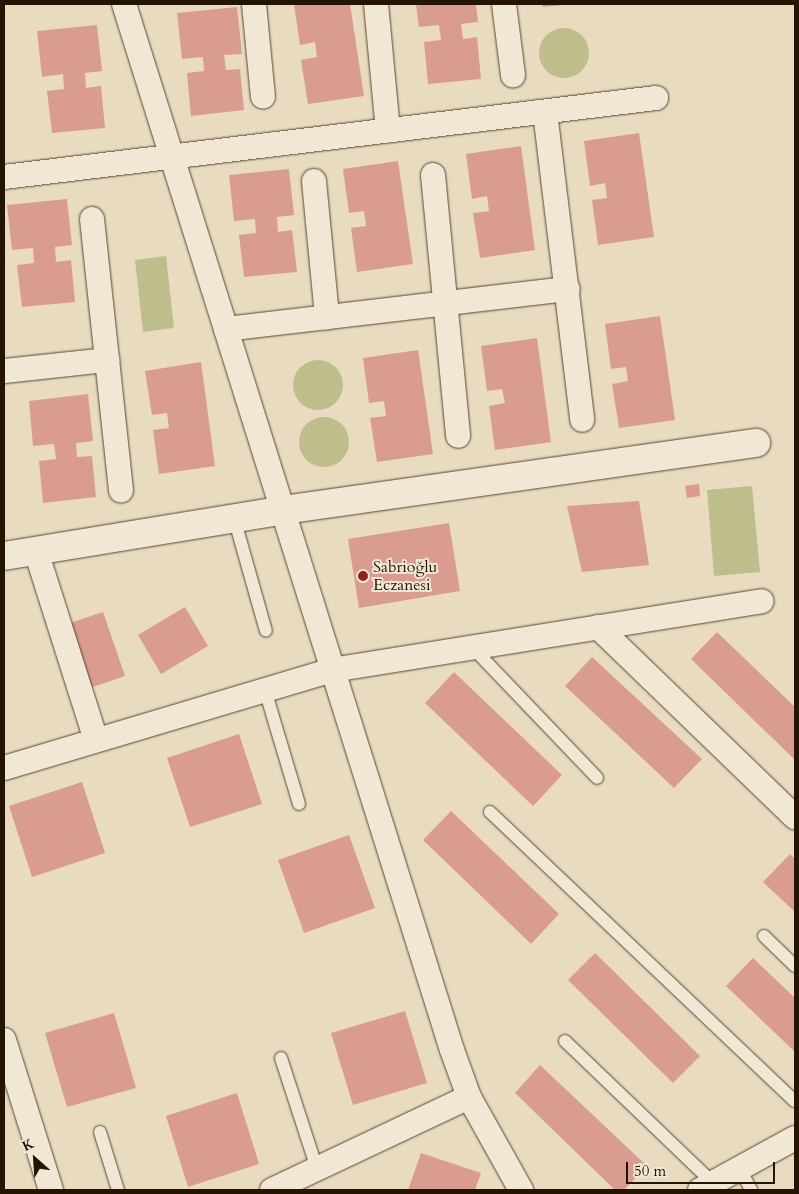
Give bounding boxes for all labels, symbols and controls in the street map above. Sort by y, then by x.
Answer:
place label: Sabrioğlu Eczanesi [373,557,437,595]
marker: Sabrioğlu Eczanesi [357,570,369,582]
north arrow [10,1134,60,1184]
text: K [19,1134,37,1156]
scale bar [629,1152,778,1184]
text: 50 m [634,1161,666,1181]

